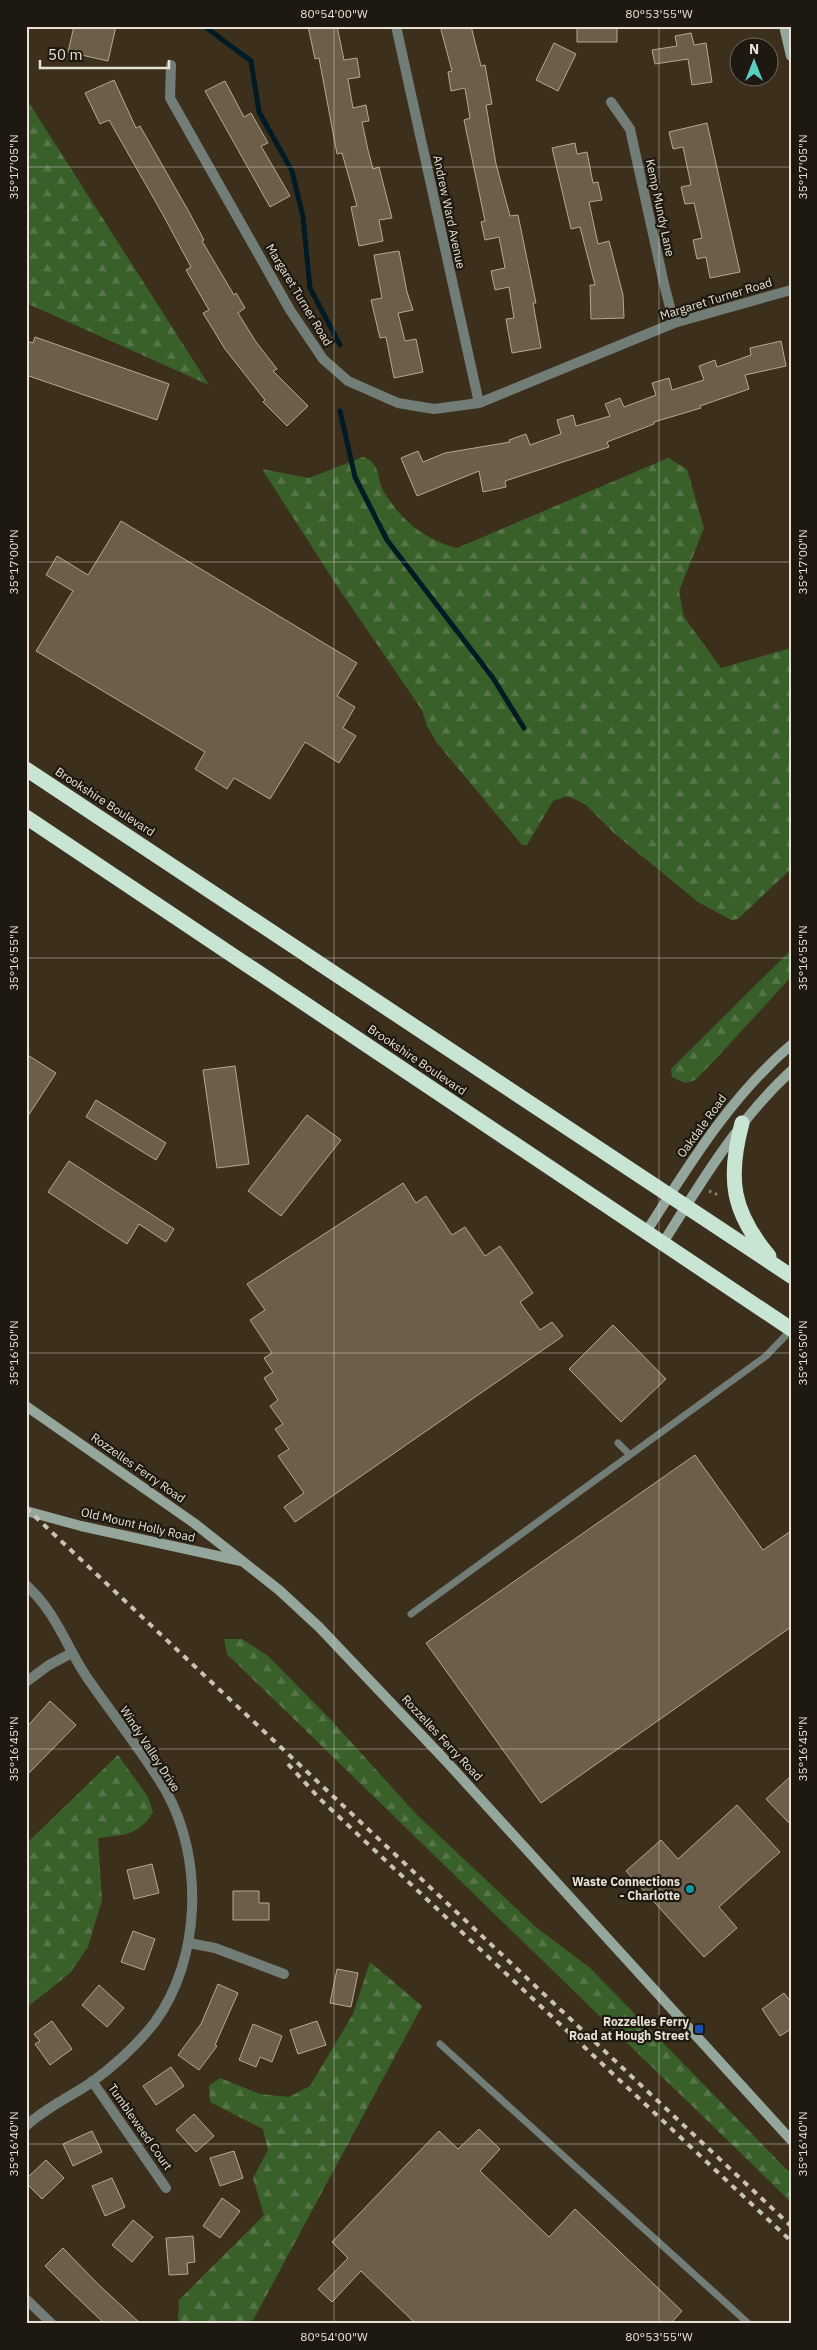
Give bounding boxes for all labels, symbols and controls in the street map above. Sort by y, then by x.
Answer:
text: 80°54'00"W [300,6,368,21]
text: 80°53'55"W [625,6,693,21]
scale bar [40,38,169,70]
north arrow [730,38,780,88]
text: N [749,40,759,58]
text: 50 m [48,45,83,64]
text: 35°17'05"N [6,134,21,200]
text: 35°17'05"N [795,134,810,200]
street label: Andrew Ward Avenue [430,154,469,270]
street label: Kemp Mundy Lane [643,158,678,258]
street label: Margaret Turner Road [263,241,336,349]
street label: Margaret Turner Road [658,274,774,323]
text: 35°17'00"N [6,529,21,595]
text: 35°17'00"N [795,529,810,595]
street label: Brookshire Boulevard [53,764,158,839]
text: 35°16'55"N [6,925,21,991]
text: 35°16'55"N [795,925,810,991]
street label: Brookshire Boulevard [365,1021,470,1098]
street label: Oakdale Road [674,1091,730,1160]
text: 35°16'50"N [6,1320,21,1386]
text: 35°16'50"N [795,1320,810,1386]
street label: Rozzelles Ferry Road [88,1429,188,1506]
street label: Old Mount Holly Road [80,1504,197,1545]
street label: Rozzelles Ferry Road [399,1692,486,1784]
street label: Windy Valley Drive [117,1703,184,1795]
text: 35°16'45"N [6,1716,21,1782]
text: 35°16'45"N [795,1716,810,1782]
place label: Waste Connections - Charlotte [572,1874,680,1903]
marker: Waste Connections - Charlotte [684,1883,696,1895]
place label: Rozzelles Ferry Road at Hough Street [569,2014,690,2043]
marker: Rozzelles Ferry Road at Hough Street [693,2023,705,2035]
street label: Tumbleweed Court [105,2081,176,2173]
text: 35°16'40"N [6,2111,21,2177]
text: 35°16'40"N [795,2111,810,2177]
text: 80°54'00"W [300,2329,368,2344]
text: 80°53'55"W [625,2329,693,2344]

